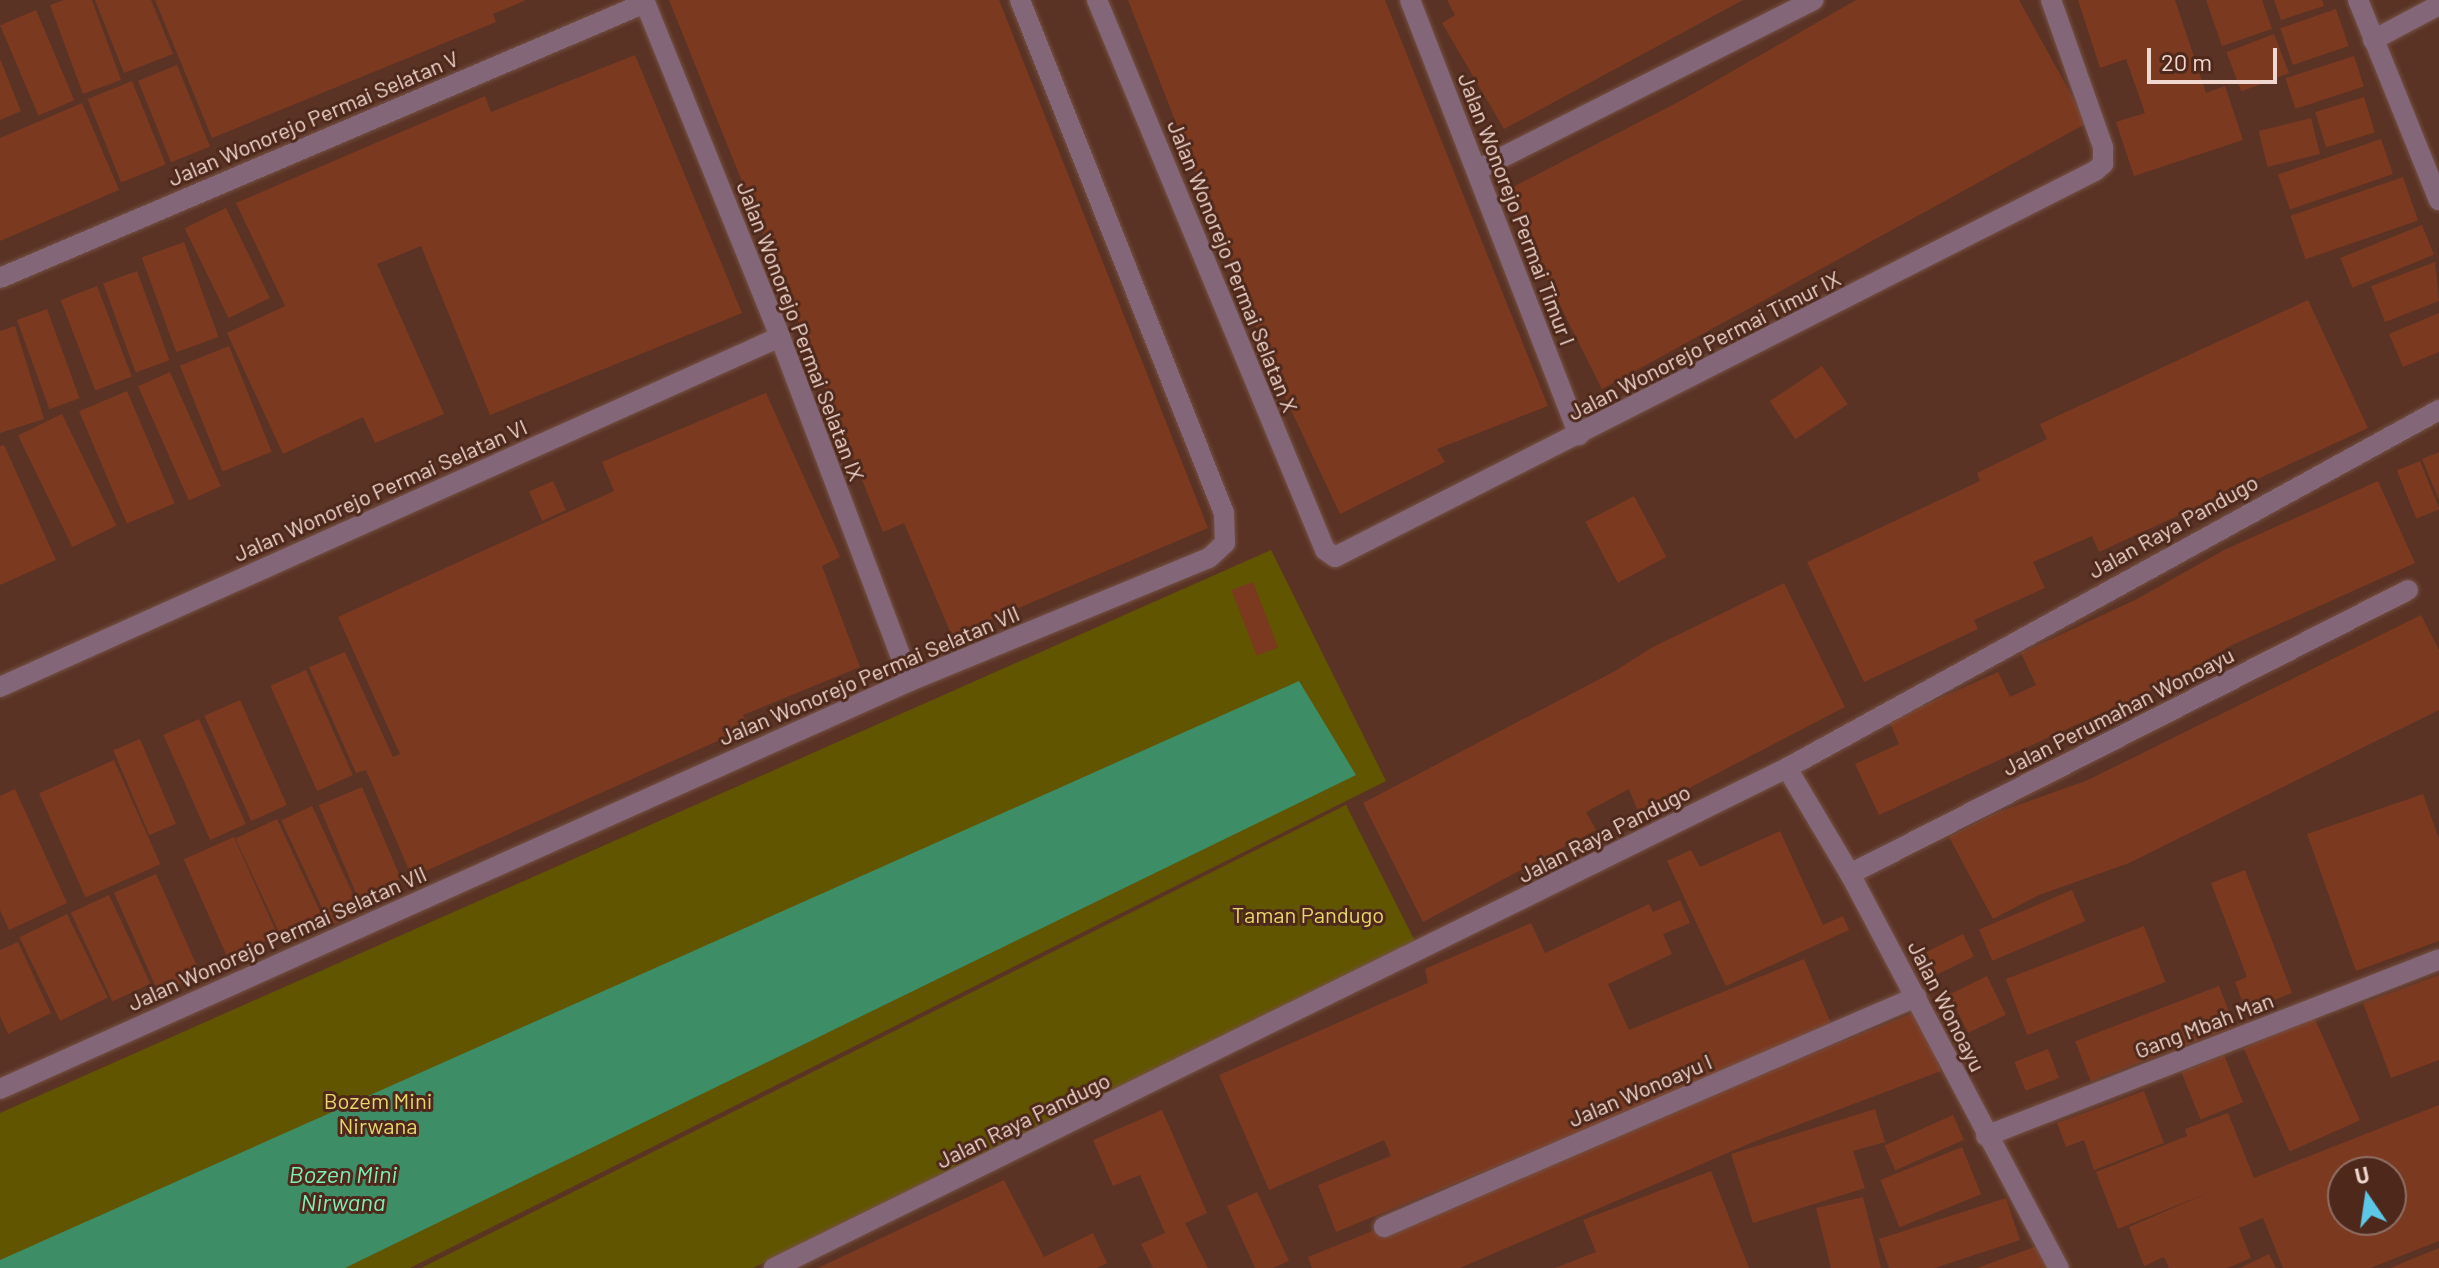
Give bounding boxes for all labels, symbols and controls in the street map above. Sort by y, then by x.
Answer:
scale bar [2151,32,2281,82]
street label: Jalan Wonorejo Permai Selatan V [164,45,462,191]
text: 20 m [2161,47,2212,76]
street label: Jalan Wonorejo Permai Timur I [1453,69,1581,349]
street label: Jalan Wonorejo Permai Selatan X [1162,116,1304,416]
street label: Jalan Wonorejo Permai Selatan IX [732,178,870,484]
street label: Jalan Wonorejo Permai Timur IX [1563,265,1845,425]
street label: Jalan Wonorejo Permai Selatan VI [229,413,531,567]
street label: Jalan Raya Pandugo [2083,468,2263,584]
street label: Jalan Wonorejo Permai Selatan VII [715,599,1023,751]
street label: Jalan Perumahan Wonoayu [1998,641,2238,781]
street label: Jalan Raya Pandugo [1513,778,1695,888]
street label: Jalan Wonorejo Permai Selatan VII [124,860,430,1016]
park label: Taman Pandugo [1232,902,1384,928]
street label: Jalan Wonoayu [1903,936,1991,1076]
street label: Gang Mbah Man [2131,986,2277,1064]
street label: Jalan Wonoayu I [1564,1048,1716,1132]
street label: Jalan Raya Pandugo [932,1066,1114,1174]
park label: Bozem Mini Nirwana [324,1087,432,1138]
north arrow [2327,1156,2407,1236]
water label: Bozen Mini Nirwana [289,1160,397,1216]
text: U [2352,1160,2372,1189]

